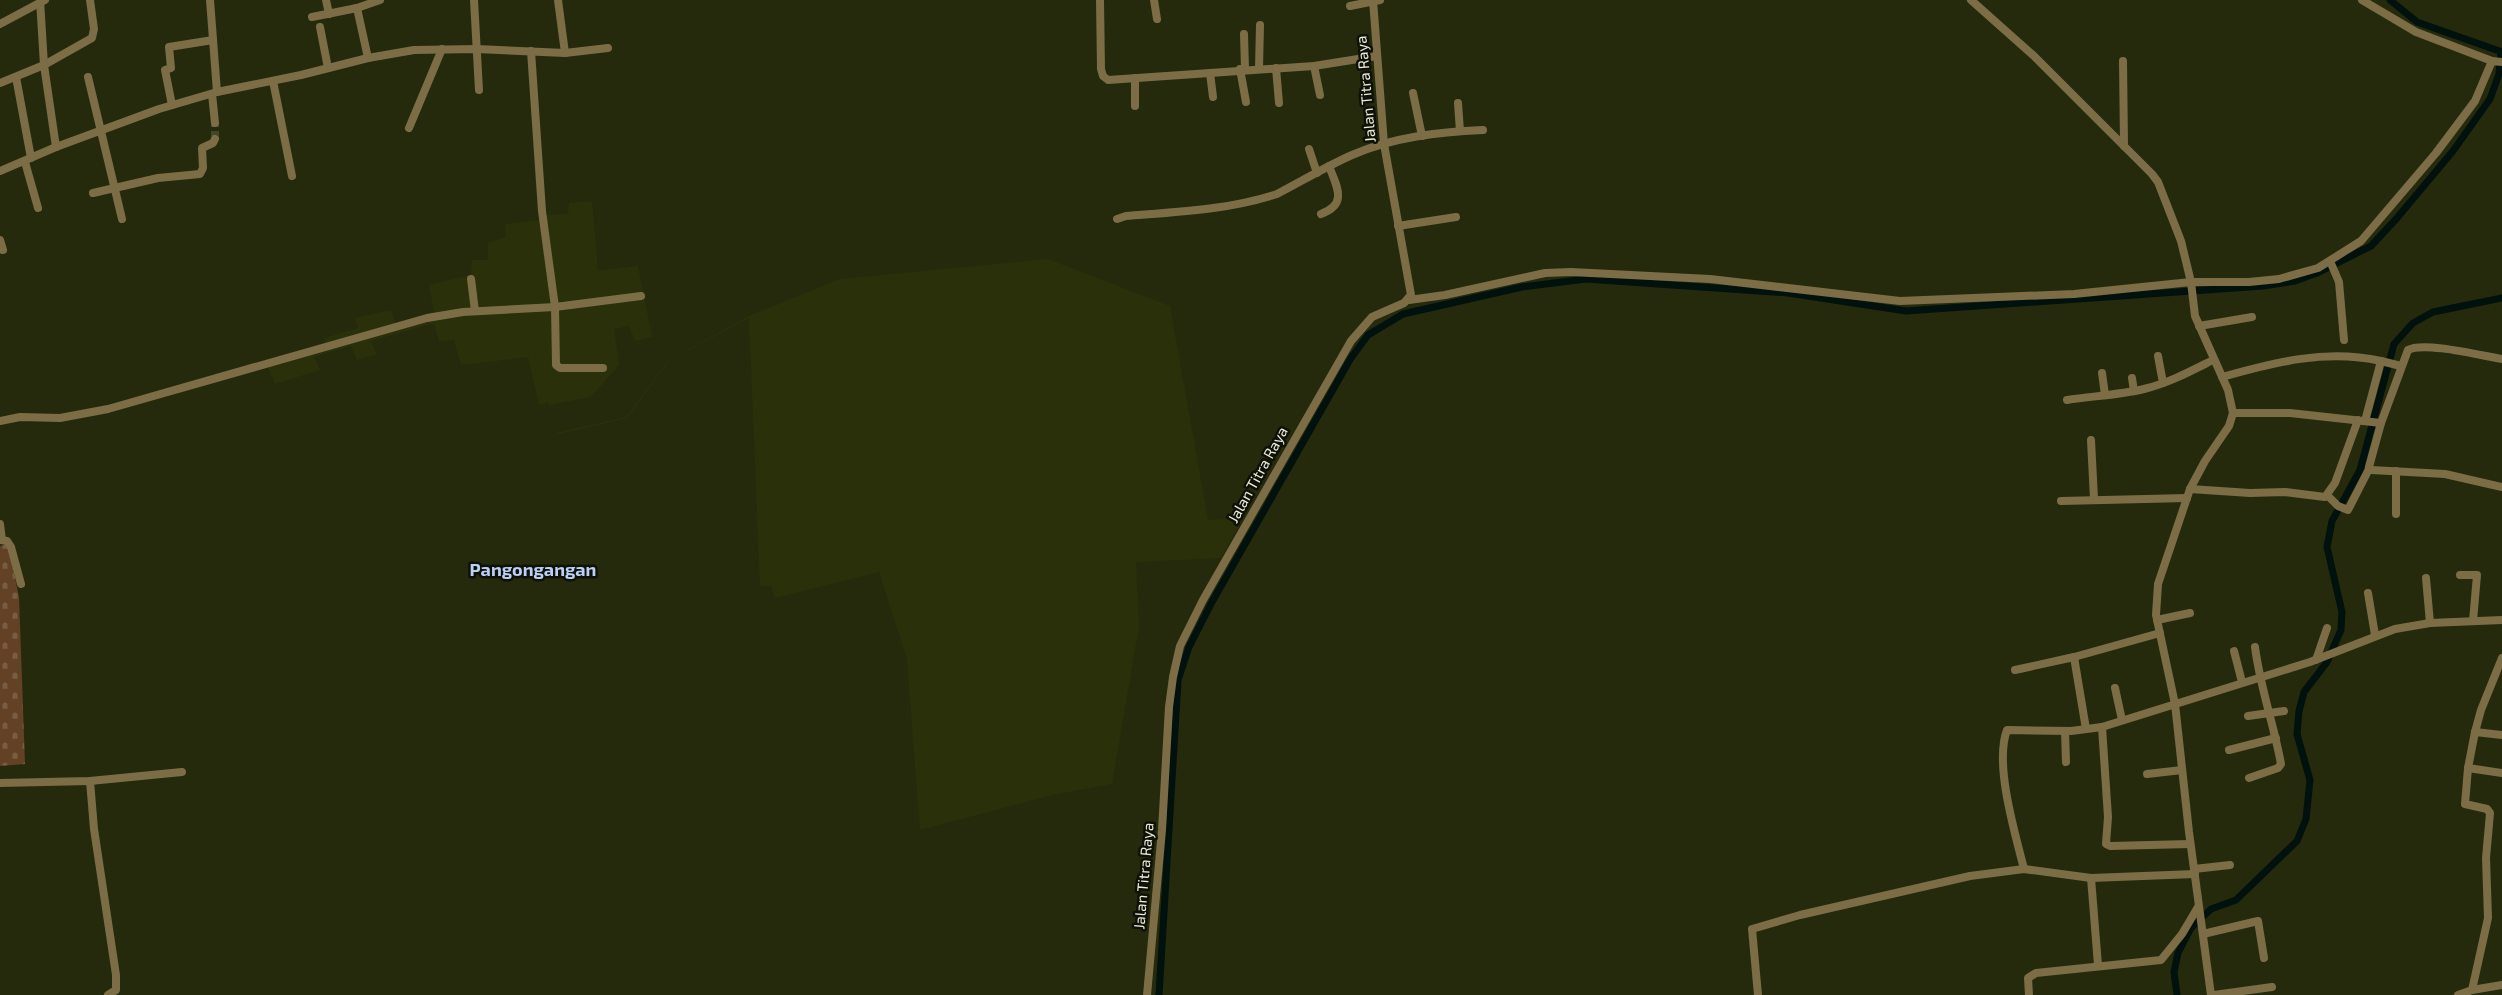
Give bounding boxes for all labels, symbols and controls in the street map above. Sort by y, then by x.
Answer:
street label: Jalan Titra Raya [1351,35,1379,143]
street label: Jalan Titra Raya [1223,423,1291,526]
district label: Pangongangan [470,558,596,580]
street label: Jalan Titra Raya [1129,822,1157,930]

